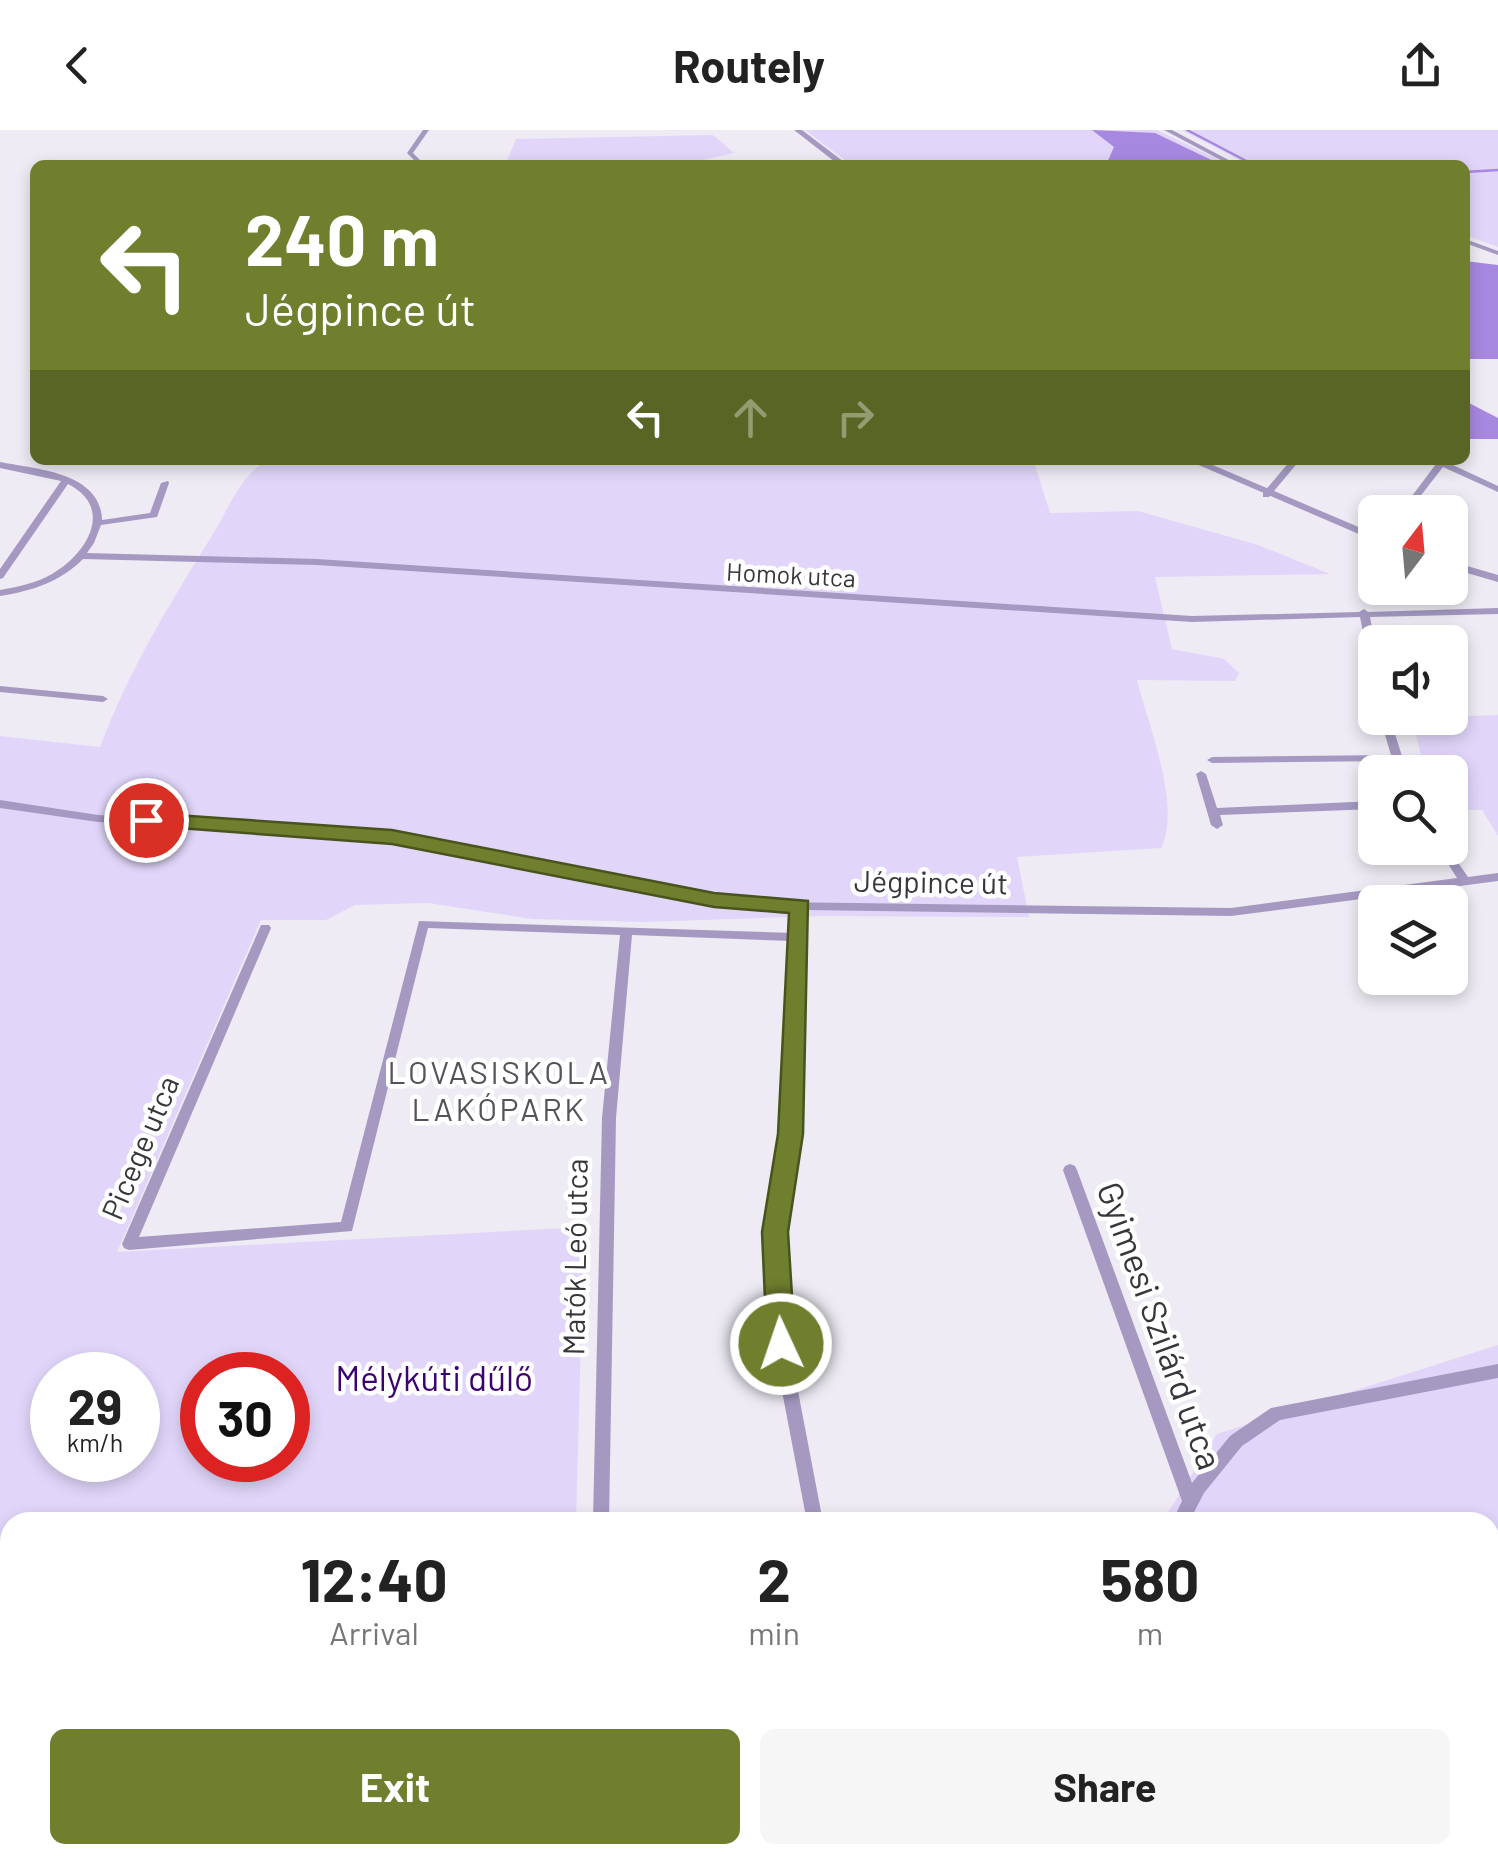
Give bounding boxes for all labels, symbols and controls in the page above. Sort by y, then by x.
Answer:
icon: back [50,38,105,93]
text: Routely [673,38,825,92]
icon: share [1393,38,1448,93]
text: 240 m [245,196,439,280]
icon: left [80,200,210,330]
text: Jégpince út [245,281,476,335]
icon: left [618,390,673,445]
icon: ahead [723,390,778,445]
icon: right [828,390,883,445]
north arrow [1358,495,1468,605]
map controls [1358,495,1468,995]
street label: Homok utca [726,556,857,592]
button: sound [1358,625,1468,735]
button: search [1358,755,1468,865]
pin [104,778,189,863]
icon: arrive [119,793,174,848]
street label: Jégpince út [854,862,1008,900]
button: layers [1358,885,1468,995]
district label: LOVASISKOLA LAKÓPARK [387,1052,611,1127]
street label: Picege utca [93,1070,186,1224]
street label: Matók Leó utca [554,1158,594,1356]
street label: Gyimesi Szilárd utca [1089,1176,1232,1475]
position arrow [729,1292,833,1396]
speed limit sign: 30 [180,1352,310,1482]
park label: Mélykúti dűlő [335,1356,533,1398]
text: 29 [68,1375,122,1435]
text: km/h [67,1427,123,1457]
text: 12:40 [300,1542,448,1614]
text: 2 [757,1542,791,1614]
text: 580 [1101,1542,1200,1614]
text: Arrival [329,1613,419,1651]
text: min [748,1613,800,1651]
text: m [1137,1613,1163,1651]
button: Exit [50,1729,740,1844]
button: Share [760,1729,1450,1844]

